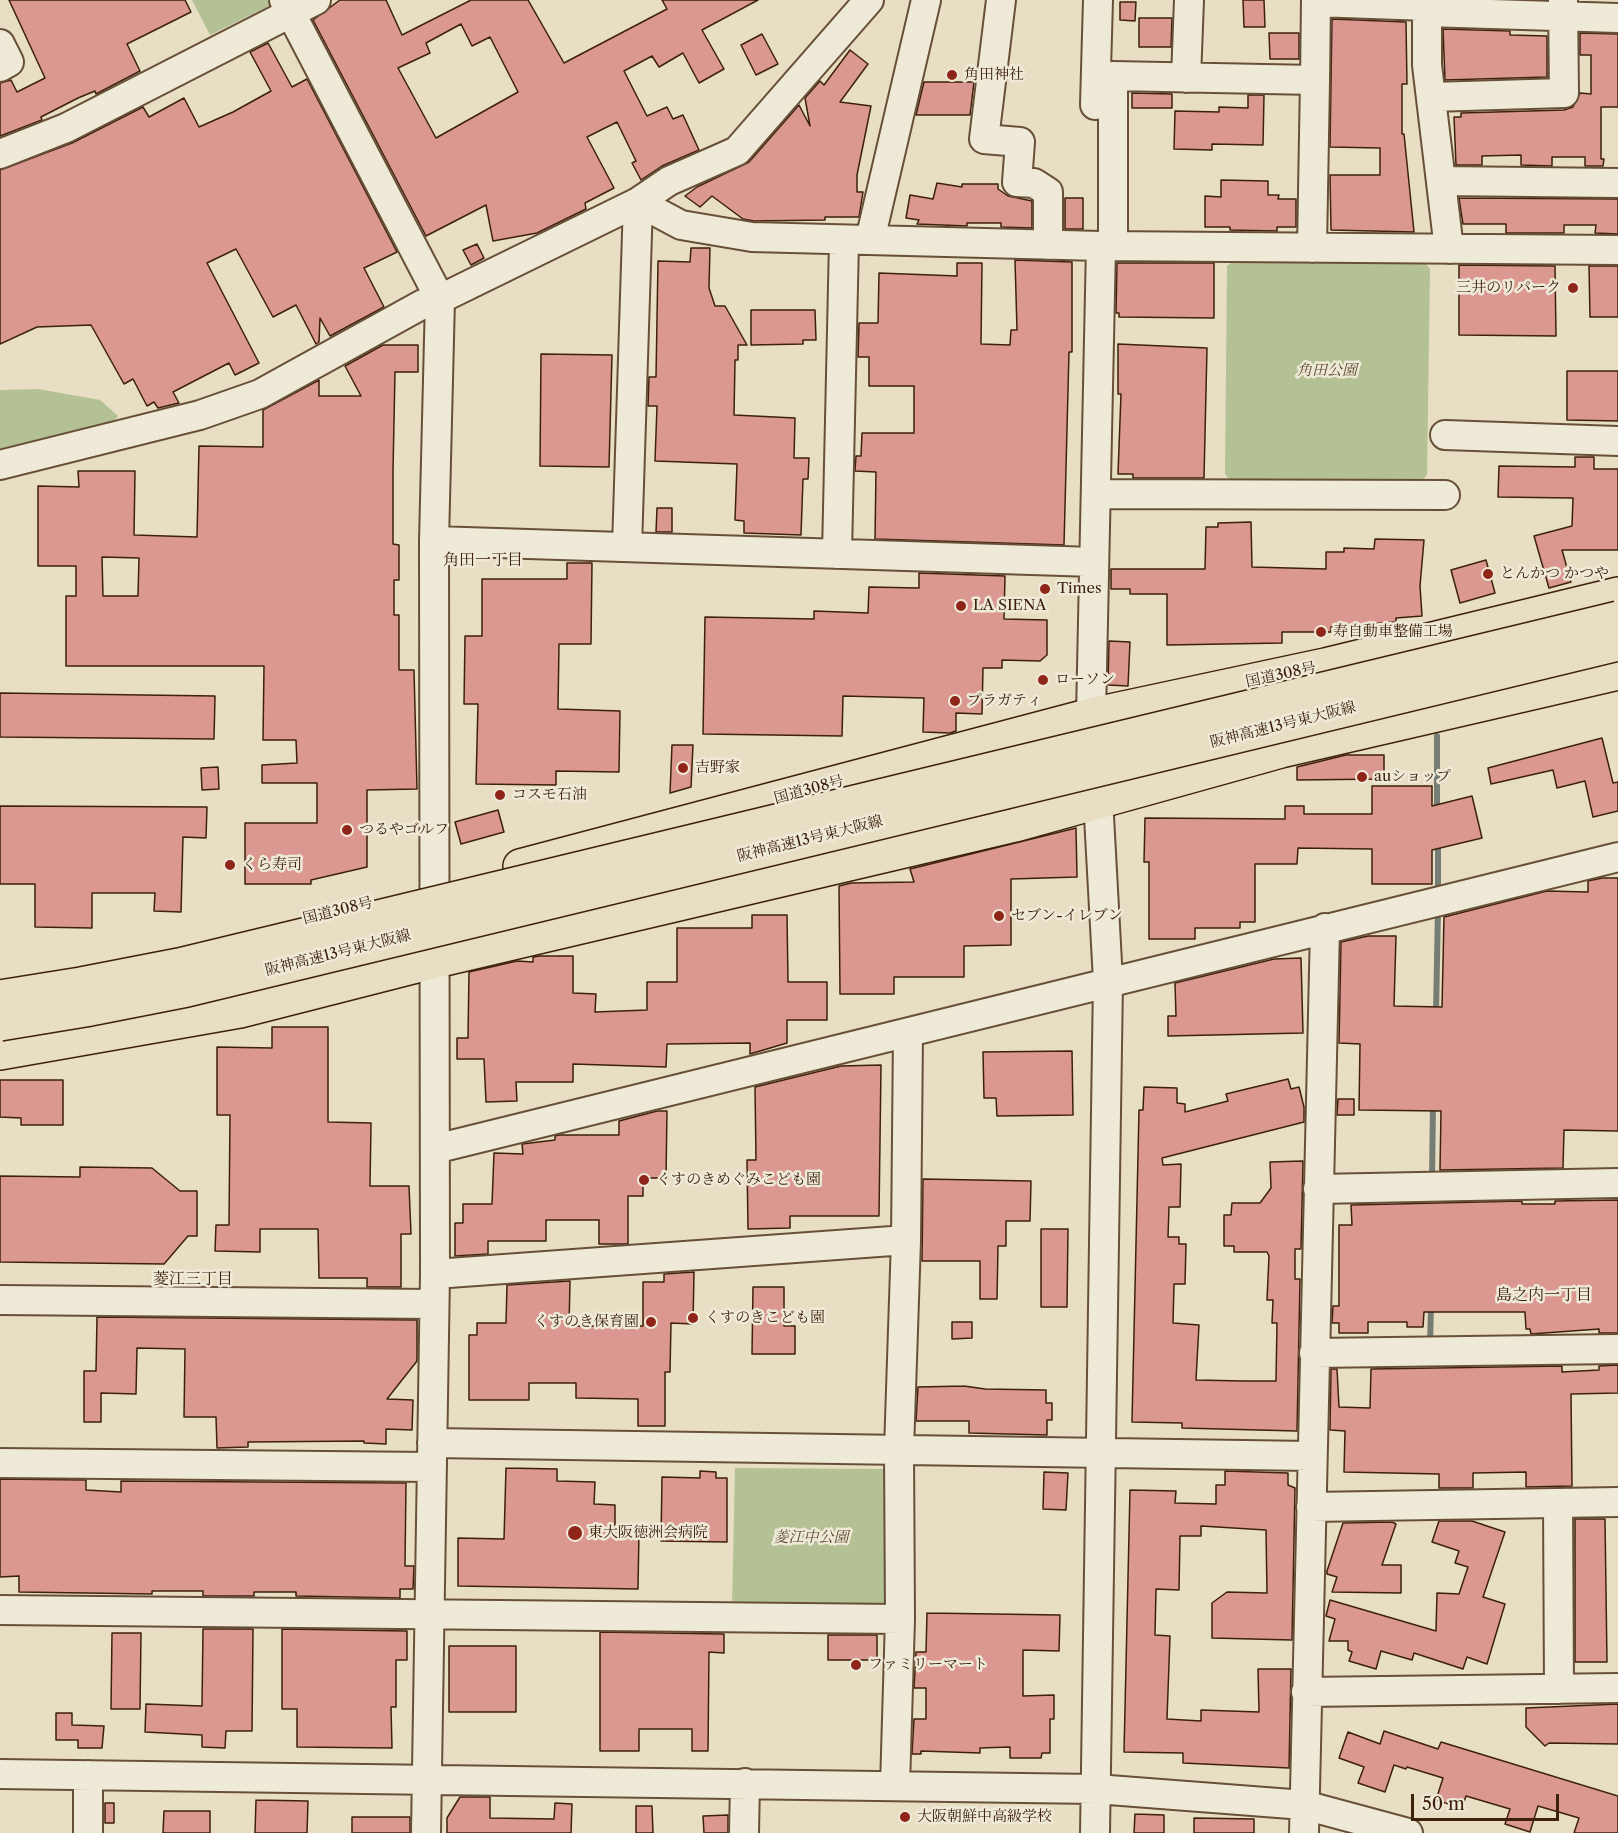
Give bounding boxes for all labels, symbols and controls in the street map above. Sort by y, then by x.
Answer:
place label: 角田神社 [964,66,1024,84]
marker: 角田神社 [945,68,959,82]
place label: 三井のリパーク [1456,279,1561,297]
marker: 三井のリパーク [1566,281,1580,295]
park label: 角田公園 [1297,362,1357,380]
district label: 角田一丁目 [443,550,523,570]
place label: とんかつ かつや [1500,565,1609,583]
marker: とんかつ かつや [1481,567,1495,581]
place label: Times [1057,580,1101,598]
marker: Times [1038,582,1052,596]
place label: LA SIENA [973,597,1046,615]
marker: LA SIENA [954,599,968,613]
place label: 寿自動車整備工場 [1333,623,1453,641]
marker: 寿自動車整備工場 [1314,625,1328,639]
street label: 国道308号 [1244,659,1318,691]
place label: ローソン [1055,671,1115,689]
marker: ローソン [1036,673,1050,687]
place label: プラガティ [967,692,1042,710]
marker: プラガティ [948,694,962,708]
street label: 阪神高速13号東大阪線 [1208,698,1358,752]
place label: 吉野家 [695,759,740,777]
marker: 吉野家 [676,761,690,775]
place label: auショップ [1374,768,1451,786]
marker: auショップ [1355,770,1369,784]
street label: 国道308号 [772,772,846,808]
place label: コスモ石油 [512,786,587,804]
marker: コスモ石油 [493,788,507,802]
street label: 阪神高速13号東大阪線 [735,812,885,866]
place label: つるやゴルフ [359,821,449,839]
marker: つるやゴルフ [340,823,354,837]
place label: くら寿司 [242,856,302,874]
marker: くら寿司 [223,858,237,872]
street label: 国道308号 [301,894,375,928]
place label: セブン-イレブン [1011,907,1123,925]
marker: セブン-イレブン [992,909,1006,923]
street label: 阪神高速13号東大阪線 [263,926,413,980]
place label: くすのきめぐみこども園 [656,1171,821,1189]
marker: くすのきめぐみこども園 [637,1173,651,1187]
district label: 菱江三丁目 [153,1269,233,1289]
district label: 島之内一丁目 [1496,1285,1592,1305]
place label: くすのきこども園 [705,1309,825,1327]
marker: くすのきこども園 [686,1311,700,1325]
place label: くすのき保育園 [534,1313,639,1331]
marker: くすのき保育園 [644,1315,658,1329]
marker: 東大阪徳洲会病院 [566,1524,584,1542]
place label: 東大阪徳洲会病院 [588,1524,708,1542]
park label: 菱江中公園 [774,1529,848,1547]
place label: ファミリーマート [868,1656,988,1674]
marker: ファミリーマート [849,1658,863,1672]
scale bar [1414,1782,1562,1820]
text: 50 m [1422,1793,1465,1815]
place label: 大阪朝鮮中高級学校 [917,1808,1052,1826]
marker: 大阪朝鮮中高級学校 [898,1810,912,1824]

